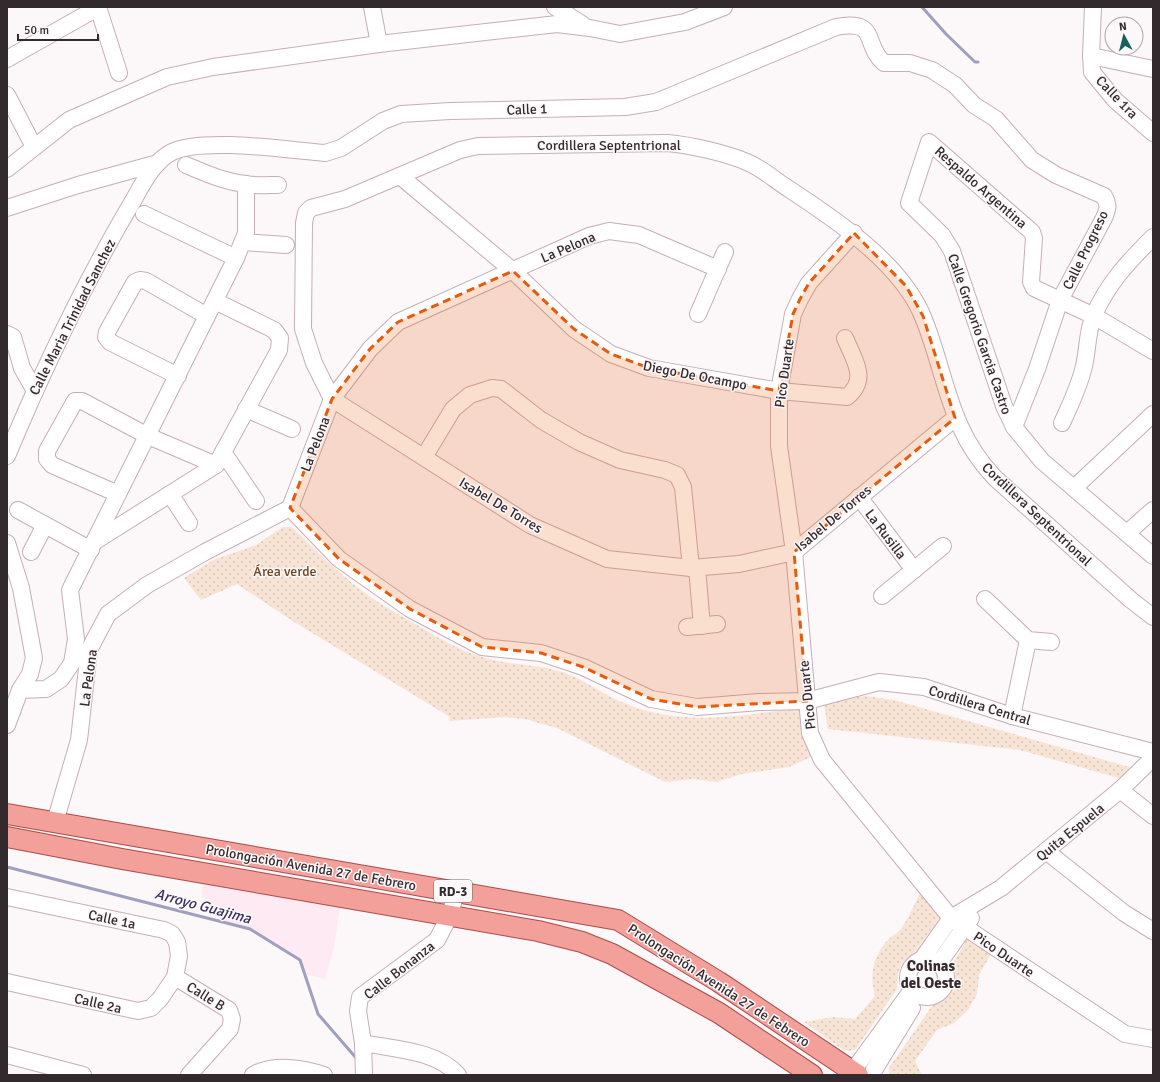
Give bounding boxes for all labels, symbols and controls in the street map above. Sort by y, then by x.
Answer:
scale bar [18,16,98,42]
north arrow [1104,16,1144,56]
text: N [1118,20,1127,33]
text: 50 m [24,23,49,38]
street label: Calle 1ra [1092,72,1141,122]
street label: Calle 1 [506,100,548,119]
street label: Cordillera Septentrional [537,137,681,154]
street label: Respaldo Argentina [931,143,1030,232]
street label: Calle Progreso [1059,208,1112,293]
street label: La Pelona [538,228,598,267]
street label: Calle Maria Trinidad Sanchez [26,236,119,398]
street label: Calle Gregorio Garcia Castro [944,252,1015,417]
street label: Pico Duarte [771,337,798,409]
street label: Diego De Ocampo [641,357,748,394]
street label: La Pelona [297,414,334,474]
street label: Cordillera Septentrional [978,459,1095,570]
street label: Isabel De Torres [456,474,546,537]
street label: Isabel De Torres [792,482,875,555]
street label: La Rusilla [861,506,910,563]
park label: Área verde [253,563,317,580]
street label: La Pelona [76,648,101,708]
street label: Pico Duarte [795,659,820,730]
street label: Cordillera Central [927,682,1033,729]
street label: Quita Espuela [1033,800,1108,865]
street label: Prolongación Avenida 27 de Febrero [204,841,417,894]
road number: RD-3 [434,880,472,902]
water label: Arroyo Guajima [153,885,253,928]
street label: Calle 1a [87,906,137,933]
street label: Prolongación Avenida 27 de Febrero [625,920,813,1051]
street label: Pico Duarte [970,928,1037,981]
street label: Calle Bonanza [361,938,438,1003]
district label: Colinas del Oeste [901,957,961,992]
street label: Calle B [183,978,228,1015]
street label: Calle 2a [73,990,123,1017]

